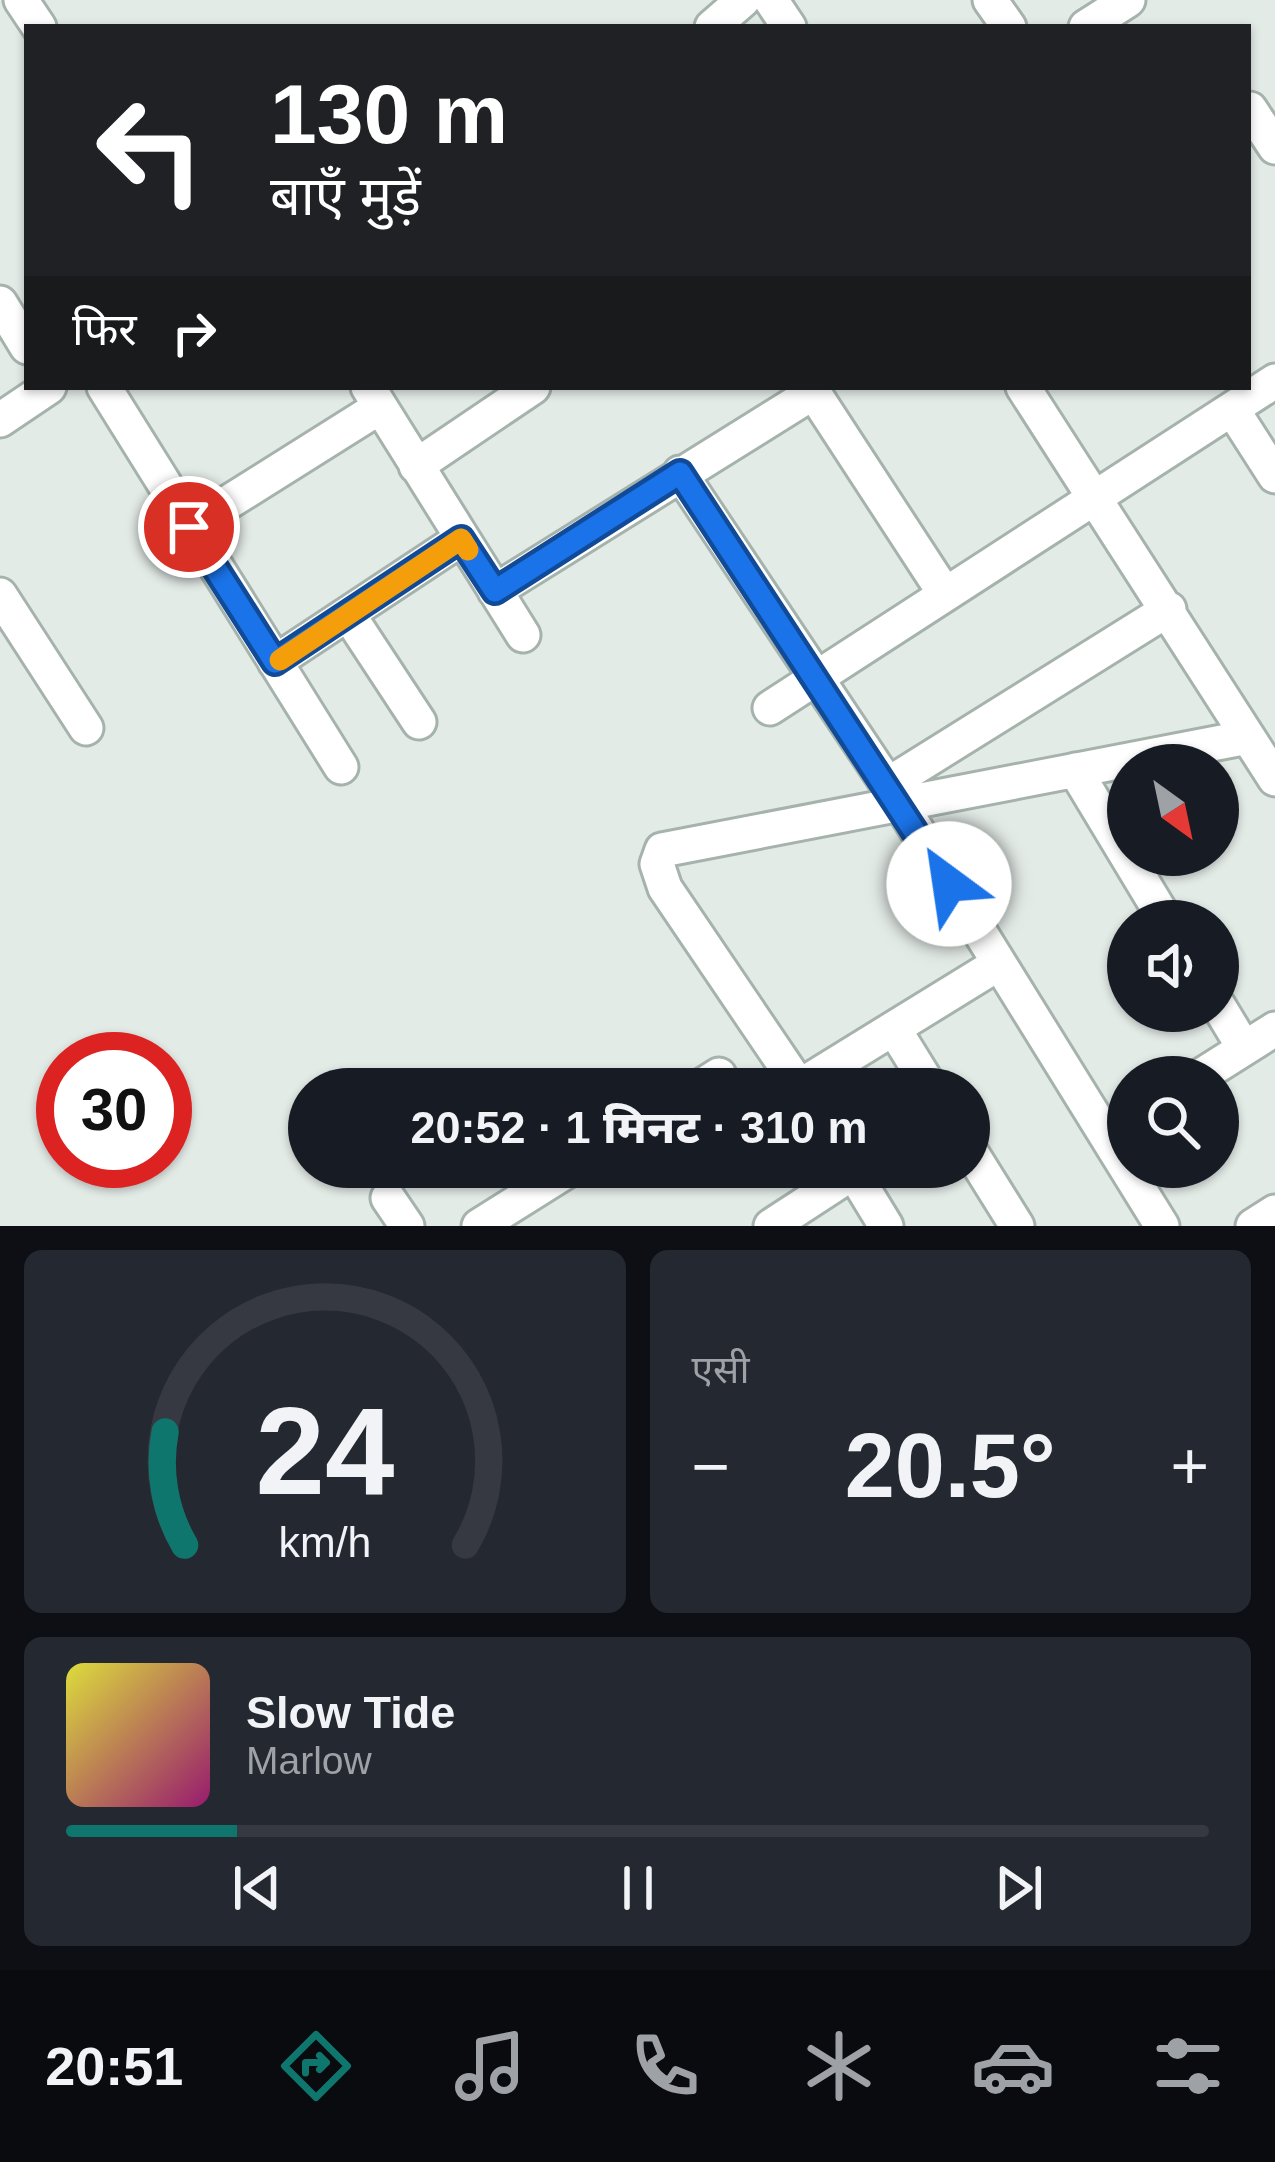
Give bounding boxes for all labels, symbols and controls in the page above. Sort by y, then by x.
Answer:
text: 130 m [270,67,508,161]
icon: left [72,72,228,228]
text: बाएँ मुड़ें [270,166,421,226]
icon: right [161,300,227,366]
text: फिर [72,304,137,355]
pin [138,476,240,578]
icon: arrive [156,494,222,560]
north arrow [1107,744,1239,876]
map controls [1107,744,1239,1188]
position arrow [886,821,1012,947]
button: sound [1107,900,1239,1032]
speed limit sign: 30 [36,1032,192,1188]
button: search [1107,1056,1239,1188]
text: 20:52 · 1 मिनट · 310 m [410,1102,868,1153]
text: एसी [692,1348,750,1391]
text: 24 [255,1381,394,1520]
text: 20.5° [845,1416,1056,1516]
text: − [692,1429,730,1503]
text: + [1170,1429,1209,1503]
text: km/h [278,1517,371,1565]
text: Slow Tide [246,1687,455,1738]
text: Marlow [246,1739,372,1782]
icon: previous [224,1855,290,1921]
icon: pause [605,1855,671,1921]
icon: next [986,1855,1052,1921]
icon: directions [274,2024,358,2108]
icon: music [448,2024,532,2108]
icon: phone [623,2024,707,2108]
icon: climate [797,2024,881,2108]
icon: car [971,2024,1055,2108]
icon: filters [1146,2024,1230,2108]
text: 20:51 [45,2036,183,2096]

